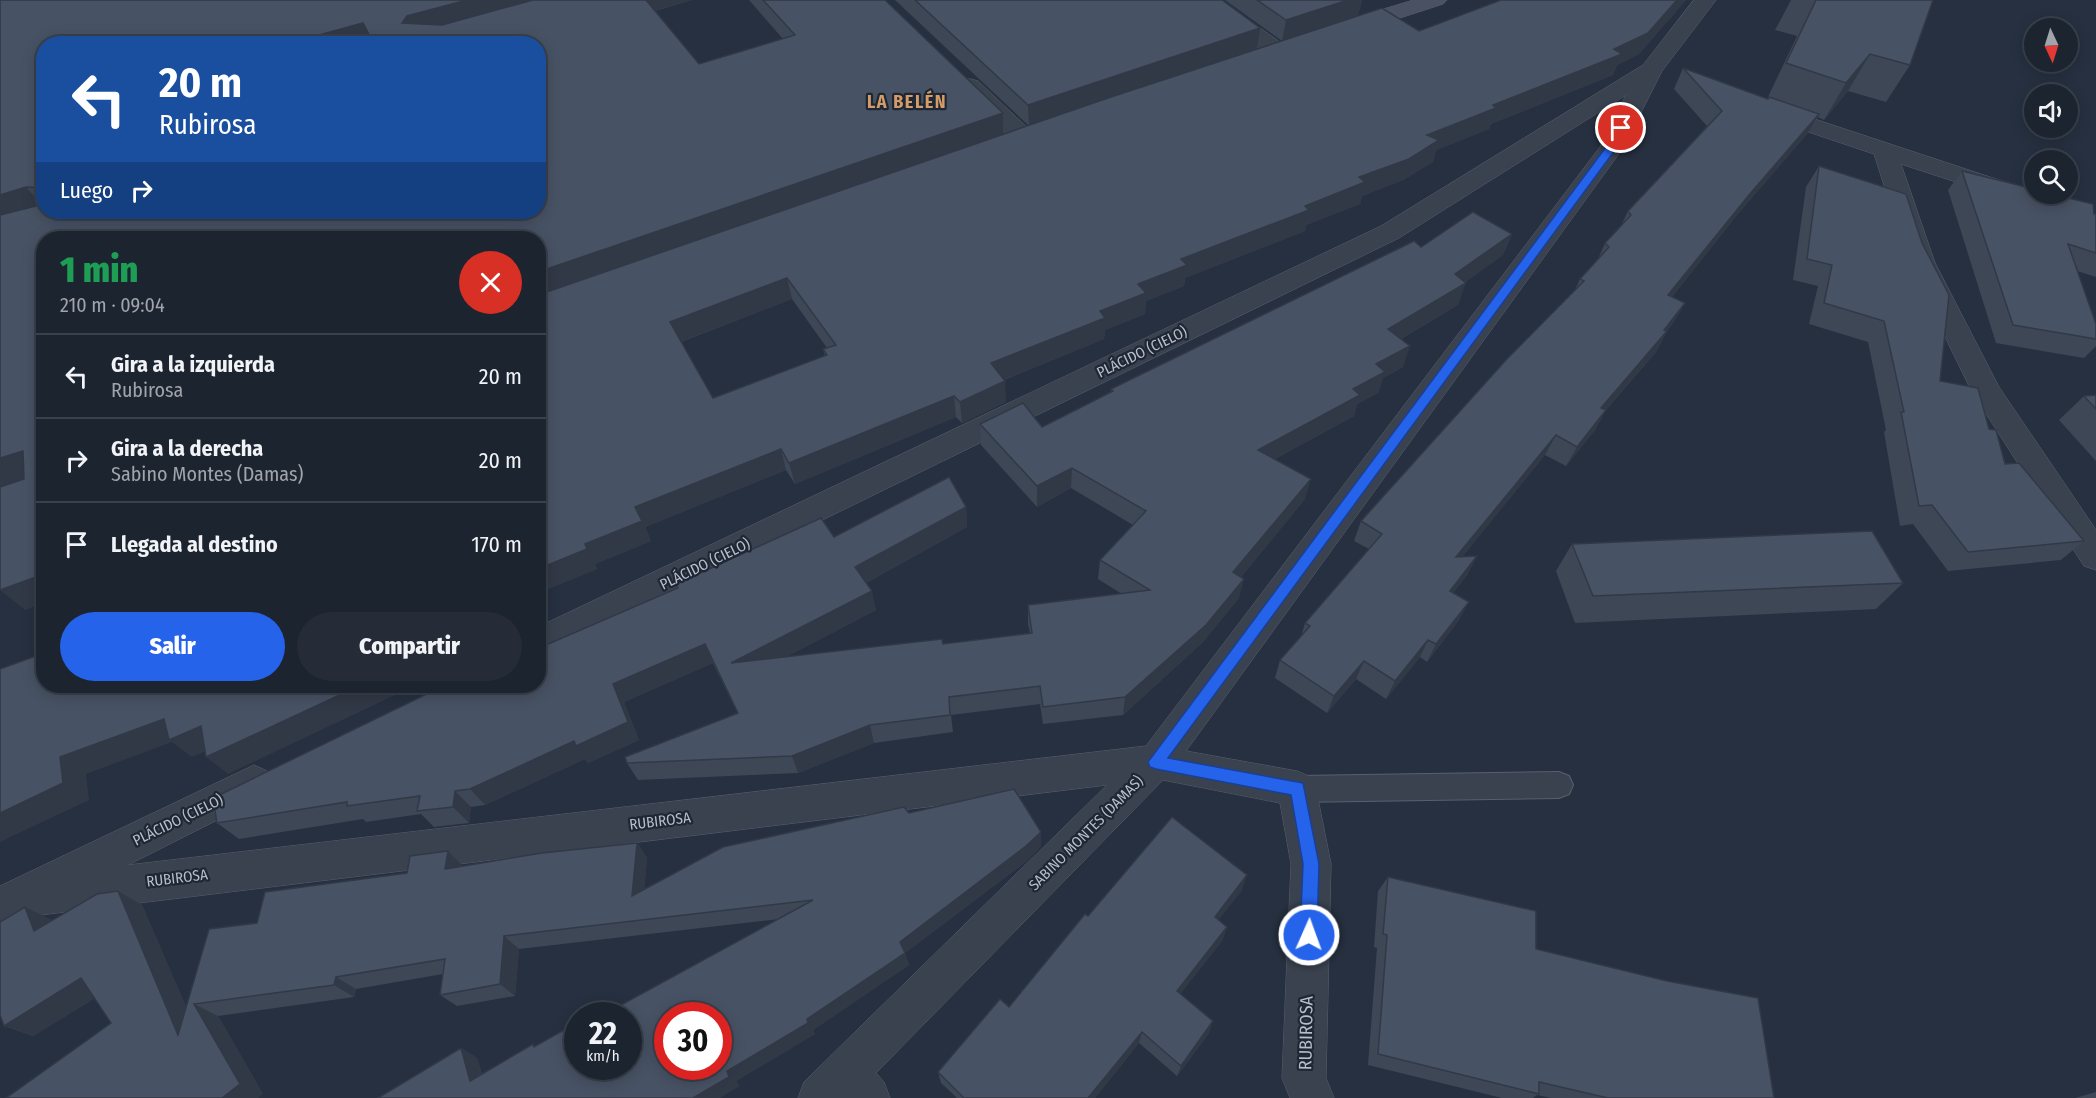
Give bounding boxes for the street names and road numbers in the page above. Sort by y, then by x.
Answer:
street label: PLÁCIDO (CIELO) [1094,322,1190,382]
street label: PLÁCIDO (CIELO) [657,534,753,594]
street label: SABINO MONTES (DAMAS) [1025,772,1147,894]
street label: PLÁCIDO (CIELO) [130,790,226,850]
street label: RUBIROSA [628,808,692,834]
street label: RUBIROSA [145,865,209,891]
street label: RUBIROSA [1294,995,1318,1070]

